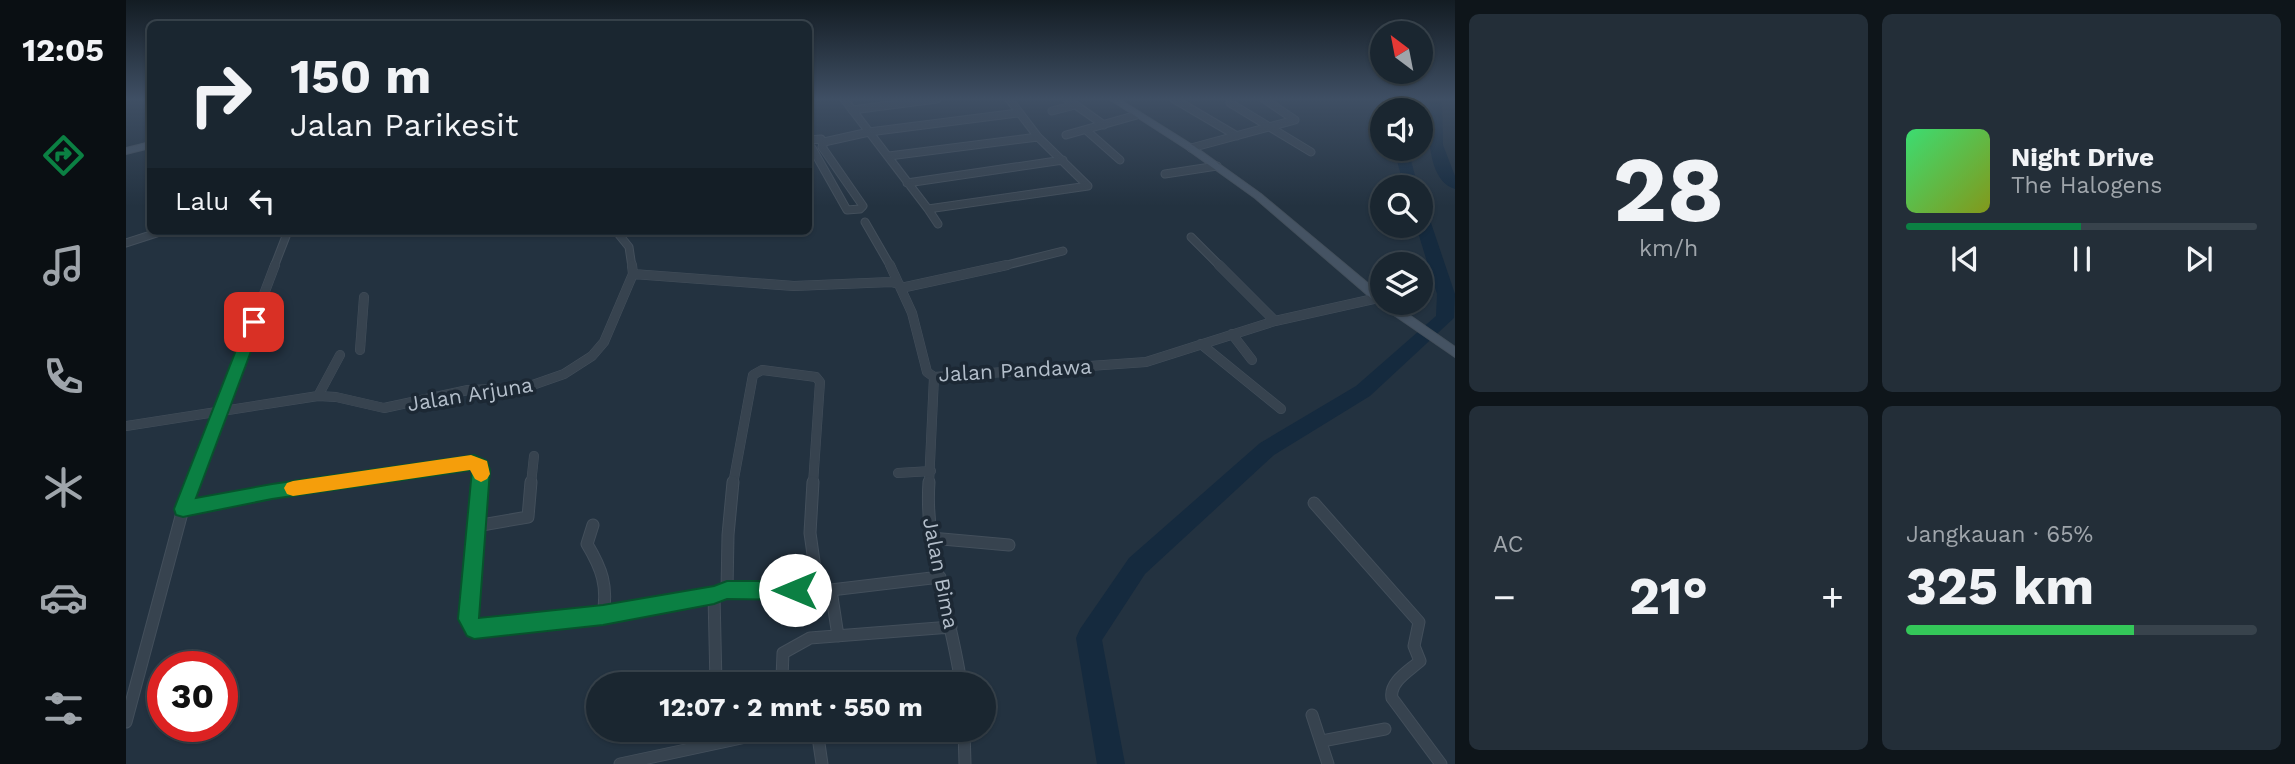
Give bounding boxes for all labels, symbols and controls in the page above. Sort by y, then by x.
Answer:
north arrow [1370,21,1433,84]
map controls [1370,21,1433,315]
text: 12:05 [22,31,104,69]
text: 150 m [290,47,431,105]
icon: right [175,49,266,140]
button: sound [1370,98,1433,161]
text: Jalan Parikesit [290,106,518,144]
icon: directions [39,131,88,180]
text: 28 [1613,136,1724,243]
text: Night Drive [2011,142,2154,172]
text: The Halogens [2011,172,2162,199]
button: search [1370,175,1433,238]
icon: left [243,182,281,220]
text: Lalu [175,186,229,216]
text: km/h [1639,235,1698,262]
icon: previous [1946,240,1984,278]
icon: pause [2063,240,2101,278]
icon: next [2180,240,2218,278]
icon: music [39,241,88,290]
button: layers [1370,252,1433,315]
pin [224,292,284,352]
icon: arrive [235,303,273,341]
icon: phone [39,352,88,401]
street label: Jalan Pandawa [938,353,1092,387]
street label: Jalan Arjuna [405,372,535,416]
icon: climate [39,463,88,512]
street label: Jalan Bima [918,515,964,631]
text: Jangkauan · 65% [1906,521,2093,548]
text: AC [1493,531,1523,558]
position arrow [758,553,832,627]
text: 325 km [1906,556,2094,617]
text: 21° [1629,566,1708,627]
icon: car [39,573,88,622]
text: − [1493,575,1516,619]
text: + [1821,575,1844,619]
speed limit sign: 30 [147,651,238,742]
icon: filters [39,684,88,733]
text: 12:07 · 2 mnt · 550 m [659,692,923,722]

